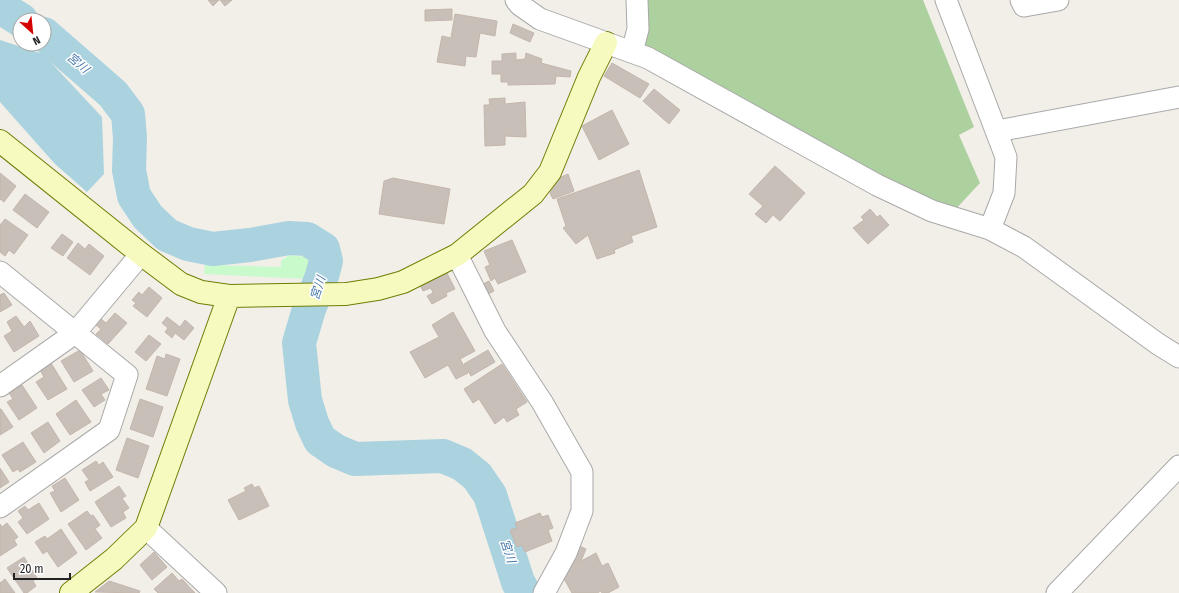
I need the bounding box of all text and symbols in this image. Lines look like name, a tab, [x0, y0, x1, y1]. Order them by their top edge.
north arrow	[12, 12, 52, 52]
text: N	[30, 33, 42, 48]
water label: 宮川	[64, 50, 93, 77]
water label: 宮川	[308, 273, 329, 302]
water label: 宮川	[498, 537, 519, 566]
scale bar	[14, 555, 70, 581]
text: 20 m	[20, 562, 44, 576]

